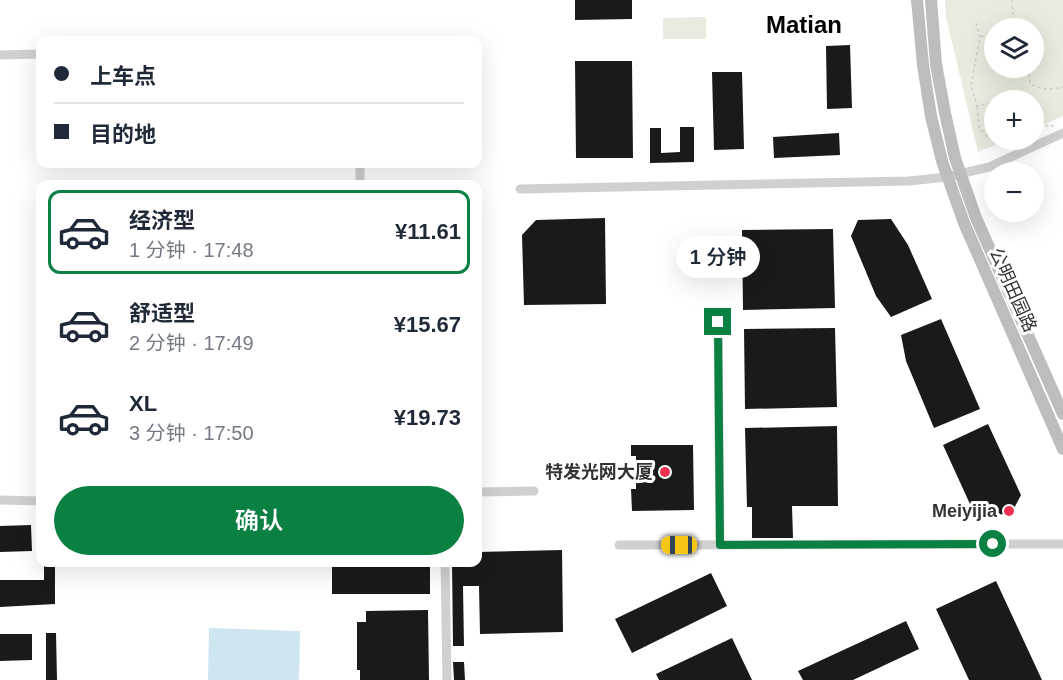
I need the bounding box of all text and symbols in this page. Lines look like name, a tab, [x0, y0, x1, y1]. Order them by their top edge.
district label: Matian	[766, 11, 842, 38]
map controls	[984, 18, 1044, 222]
button: layers	[984, 18, 1044, 78]
text: 上车点	[90, 64, 156, 89]
button: +	[984, 90, 1044, 150]
text: 目的地	[90, 122, 156, 147]
button: −	[984, 162, 1044, 222]
icon: car	[57, 205, 111, 259]
text: 经济型	[129, 208, 195, 233]
text: ¥11.61	[395, 219, 461, 244]
callout: 1 分钟	[676, 235, 760, 277]
text: 1 分钟 · 17:48	[129, 239, 254, 261]
street label: 公明田园路	[986, 245, 1040, 335]
text: 1 分钟	[690, 246, 746, 268]
icon: car	[57, 298, 111, 352]
text: 舒适型	[129, 301, 195, 326]
route end	[704, 308, 731, 335]
text: ¥15.67	[394, 312, 461, 337]
text: 2 分钟 · 17:49	[129, 332, 254, 354]
icon: car	[57, 391, 111, 445]
text: XL	[129, 391, 157, 416]
text: ¥19.73	[394, 405, 461, 430]
text: 3 分钟 · 17:50	[129, 422, 254, 444]
place label: 特发光网大厦	[545, 462, 653, 482]
marker: 特发光网大厦	[658, 465, 672, 479]
button: 确认	[54, 486, 464, 555]
place label: Meiyijia	[932, 501, 998, 521]
marker: Meiyijia	[1002, 504, 1016, 518]
route start	[979, 530, 1006, 557]
car	[661, 536, 697, 554]

